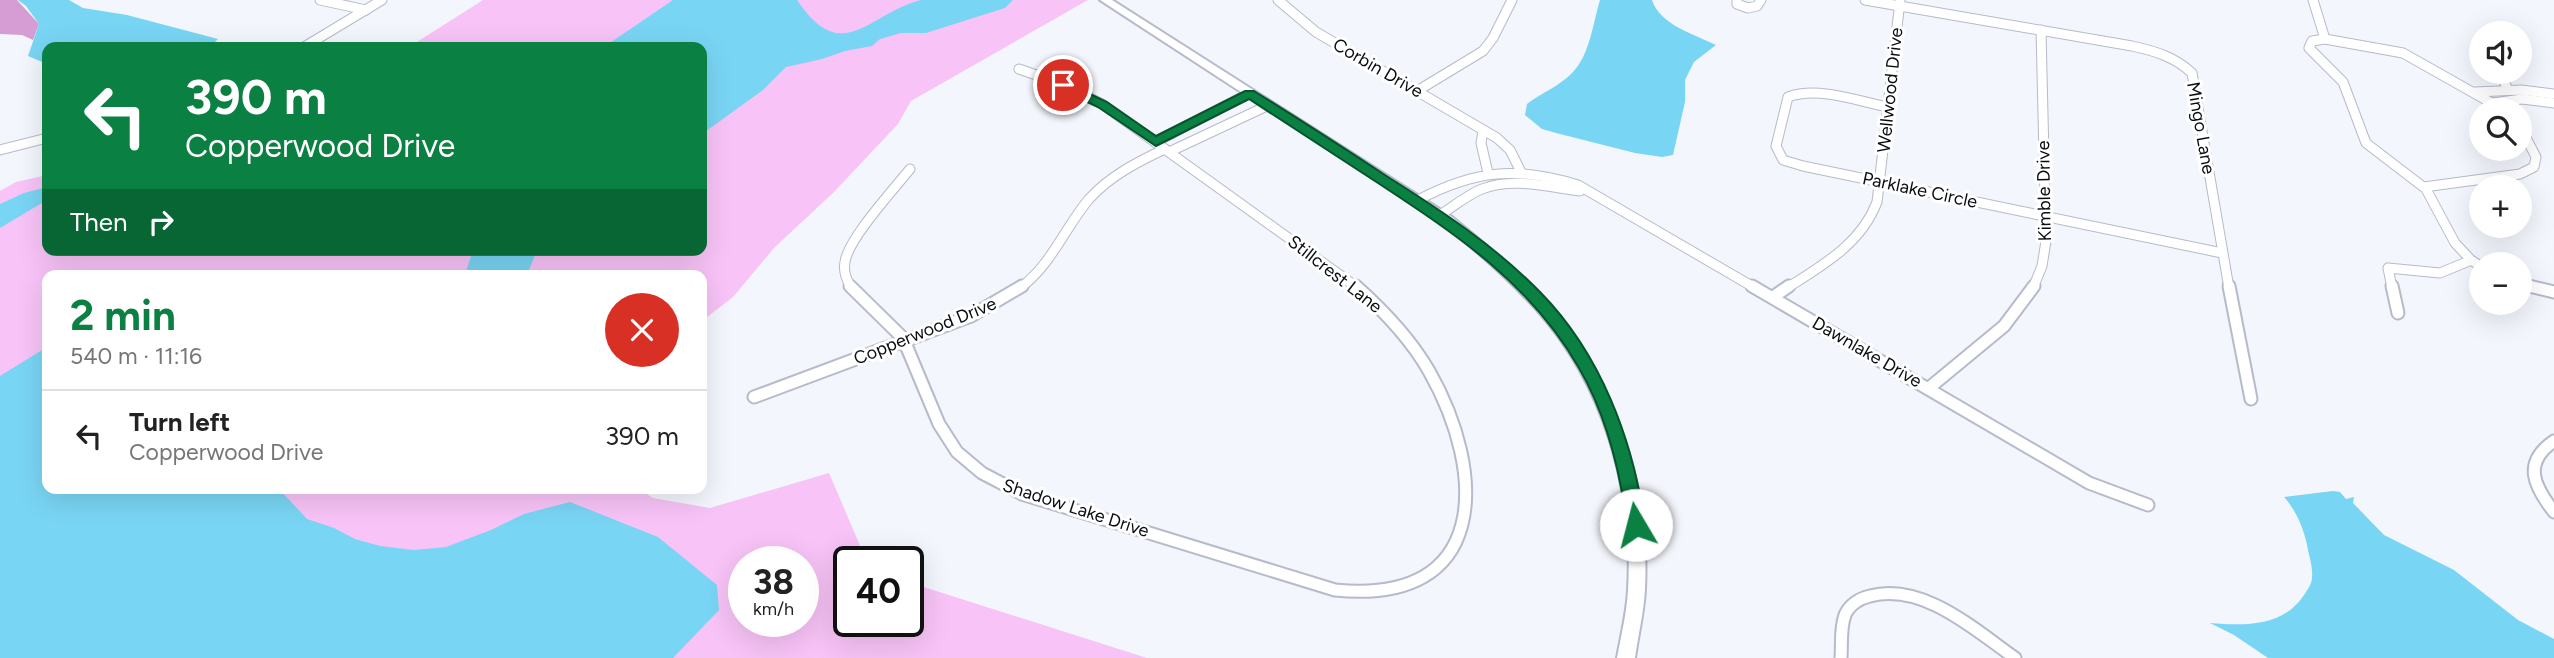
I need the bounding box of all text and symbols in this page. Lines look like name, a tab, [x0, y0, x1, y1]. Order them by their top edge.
map controls	[2469, 21, 2532, 315]
button: sound	[2469, 21, 2532, 84]
street label: Wellwood Drive	[1872, 26, 1908, 154]
street label: Corbin Drive	[1329, 33, 1427, 103]
pin	[1033, 55, 1093, 115]
icon: arrive	[1044, 66, 1082, 104]
text: 390 m	[185, 67, 327, 126]
icon: left	[70, 70, 161, 161]
street label: Mingo Lane	[2182, 80, 2220, 176]
button: search	[2469, 98, 2532, 161]
text: Copperwood Drive	[185, 127, 455, 165]
street label: Kimble Drive	[2032, 140, 2056, 242]
street label: Parklake Circle	[1861, 167, 1980, 213]
button: +	[2469, 175, 2532, 238]
icon: right	[142, 203, 180, 241]
text: Then	[70, 206, 128, 238]
street label: Stillcrest Lane	[1283, 230, 1387, 318]
button: −	[2469, 252, 2532, 315]
text: 2 min	[70, 290, 176, 341]
street label: Copperwood Drive	[850, 292, 1000, 370]
button: close	[605, 293, 679, 367]
street label: Dawnlake Drive	[1808, 312, 1926, 392]
text: 540 m · 11:16	[70, 342, 202, 370]
text: Turn left	[129, 406, 230, 438]
icon: left	[70, 417, 108, 455]
text: 390 m	[605, 420, 679, 452]
text: Copperwood Drive	[129, 438, 323, 466]
street label: Shadow Lake Drive	[1000, 474, 1152, 542]
position arrow	[1599, 488, 1673, 562]
speed limit sign: 40	[833, 546, 924, 637]
text: 38	[753, 561, 794, 603]
text: km/h	[753, 598, 794, 620]

